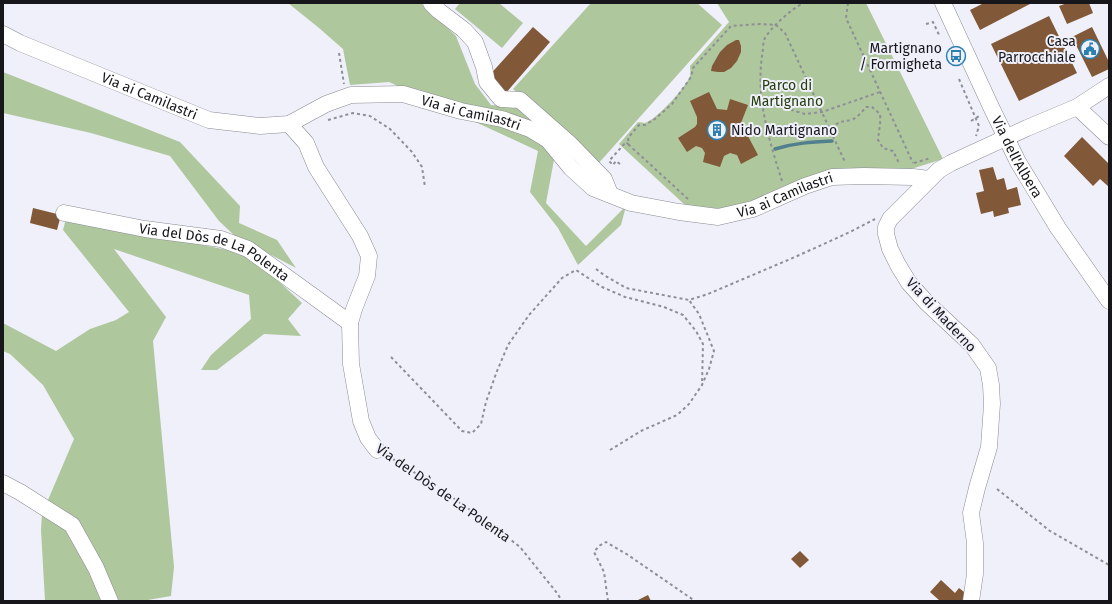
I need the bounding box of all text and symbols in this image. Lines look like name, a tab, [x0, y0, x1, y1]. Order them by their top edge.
place label: Casa Parrocchiale	[998, 33, 1076, 66]
public building icon: Casa Parrocchiale	[1079, 38, 1101, 60]
place label: Martignano / Formigheta	[859, 40, 942, 73]
bus stop icon: Martignano / Formigheta	[945, 45, 967, 67]
street label: Via ai Camilastri	[99, 69, 200, 123]
park label: Parco di Martignano	[751, 77, 823, 110]
street label: Via ai Camilastri	[419, 91, 523, 134]
street label: Via dell'Albera	[988, 113, 1046, 201]
building icon: Nido Martignano	[706, 119, 728, 141]
place label: Nido Martignano	[731, 122, 837, 139]
street label: Via ai Camilastri	[735, 169, 835, 221]
street label: Via del Dòs de La Polenta	[138, 220, 293, 285]
street label: Via di Maderno	[902, 274, 980, 356]
street label: Via del Dòs de La Polenta	[372, 440, 514, 546]

